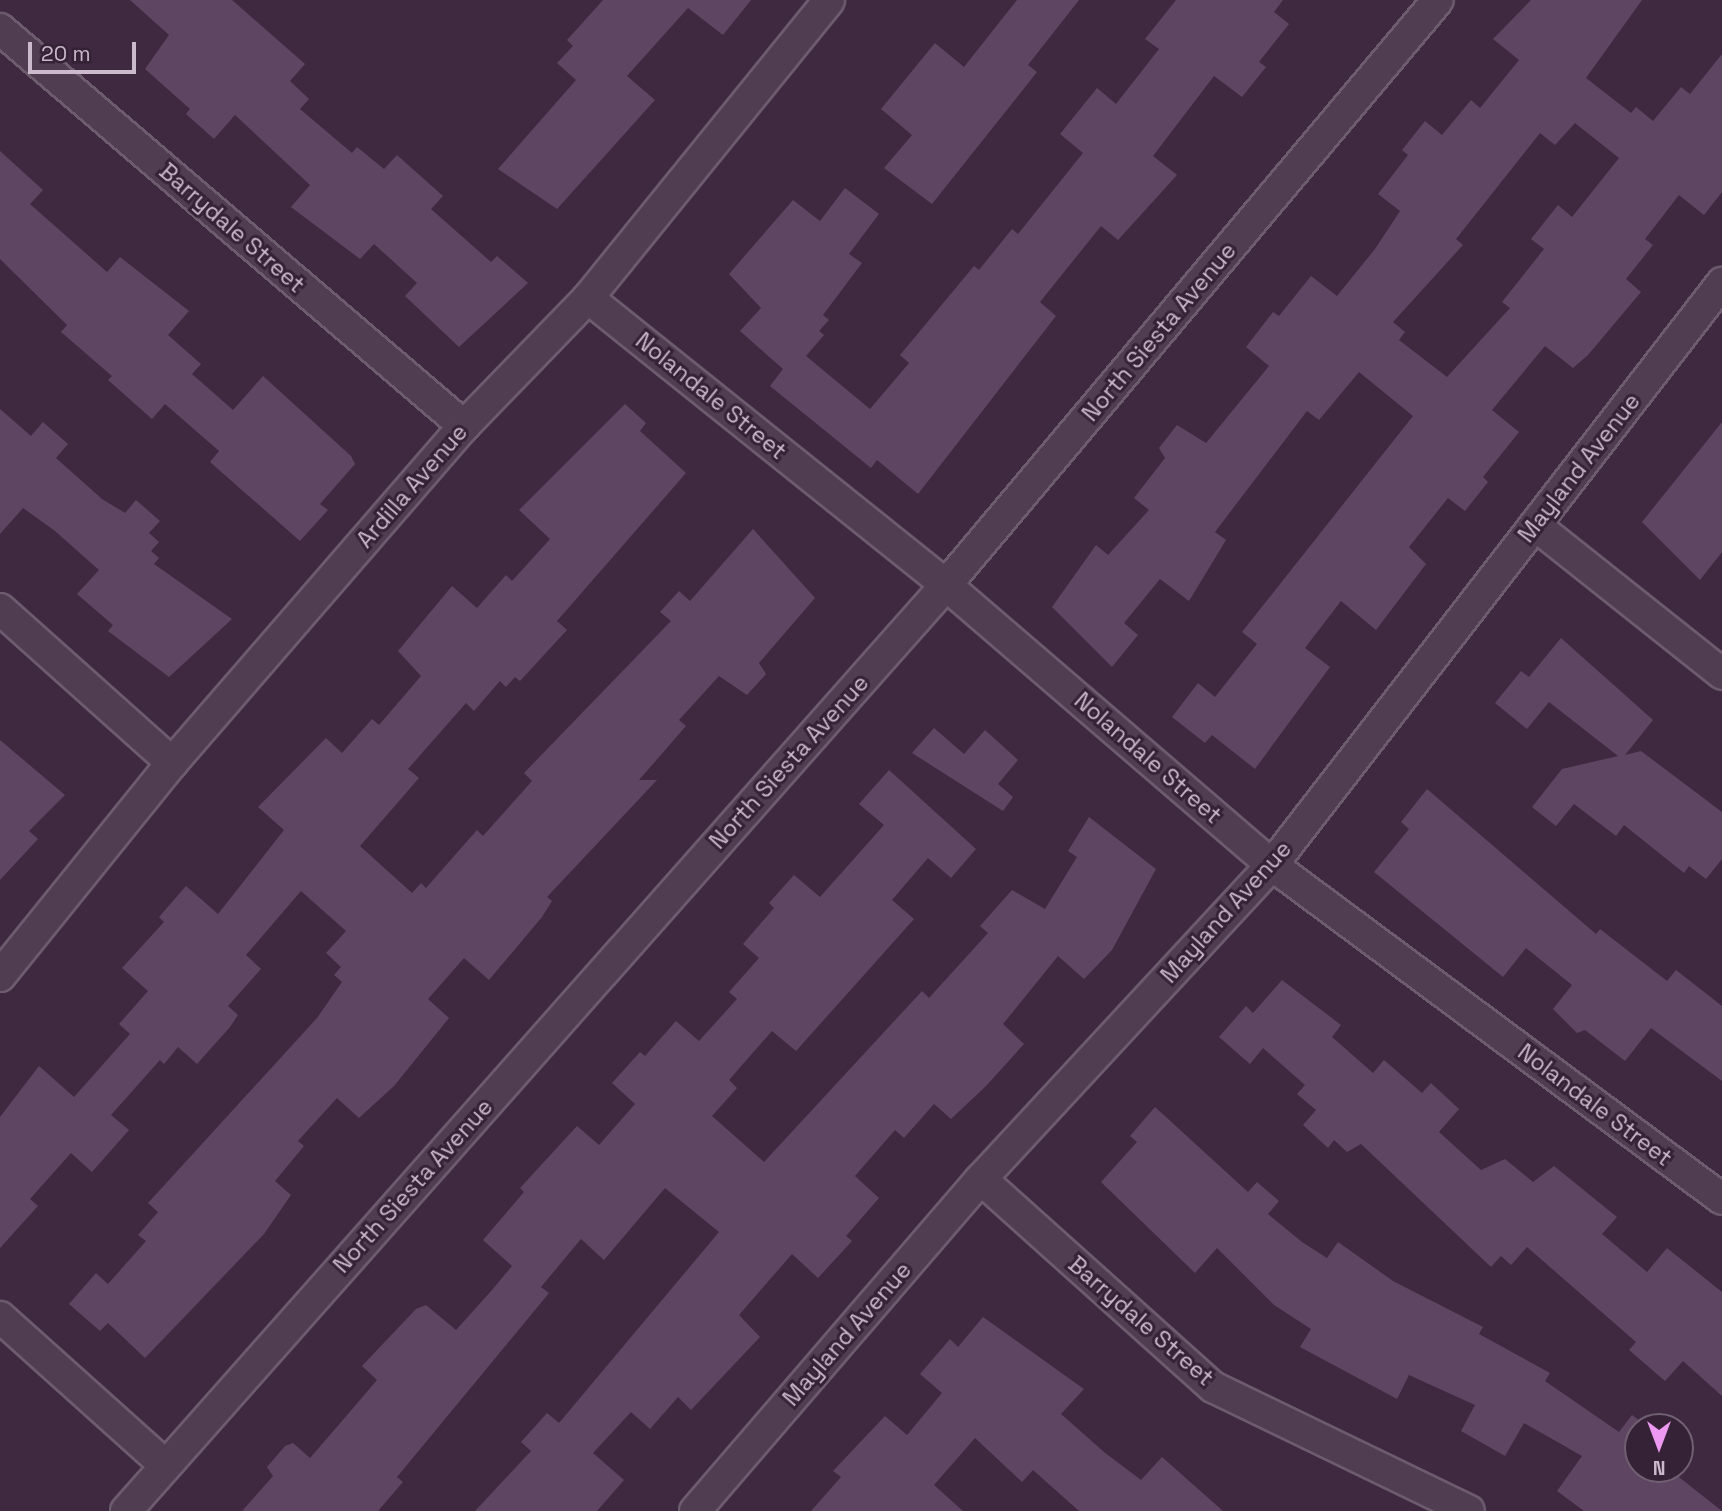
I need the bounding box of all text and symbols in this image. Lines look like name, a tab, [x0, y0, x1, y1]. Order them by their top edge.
scale bar	[32, 28, 140, 72]
text: 20 m	[41, 40, 91, 67]
street label: Barrydale Street	[154, 157, 310, 299]
street label: North Siesta Avenue	[1076, 237, 1242, 427]
street label: Nolandale Street	[630, 327, 792, 465]
street label: Mayland Avenue	[1512, 388, 1646, 548]
street label: Ardilla Avenue	[351, 419, 473, 553]
street label: North Siesta Avenue	[704, 669, 874, 855]
street label: Nolandale Street	[1069, 687, 1227, 829]
street label: Mayland Avenue	[1155, 835, 1297, 989]
street label: Nolandale Street	[1512, 1038, 1678, 1172]
street label: North Siesta Avenue	[328, 1093, 498, 1279]
street label: Barrydale Street	[1063, 1250, 1219, 1392]
street label: Mayland Avenue	[777, 1256, 917, 1412]
north arrow	[1624, 1413, 1694, 1483]
text: N	[1653, 1455, 1665, 1480]

